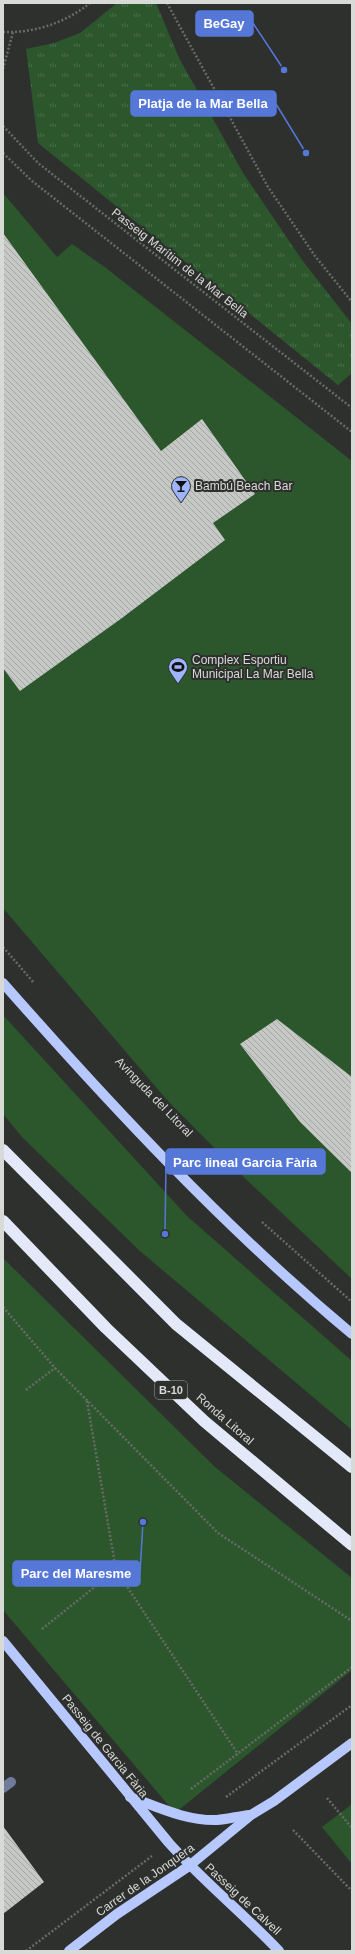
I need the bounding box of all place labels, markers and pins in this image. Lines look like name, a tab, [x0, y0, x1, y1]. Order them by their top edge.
callout: BeGay	[196, 11, 253, 36]
callout: Platja de la Mar Bella	[131, 91, 276, 116]
bar icon: Bambú Beach Bar	[170, 475, 192, 503]
place label: Bambú Beach Bar	[195, 479, 292, 493]
place label: Complex Esportiu Municipal La Mar Bella	[192, 653, 314, 681]
sports icon: Complex Esportiu Municipal La Mar Bella	[167, 656, 189, 684]
callout: Parc lineal Garcia Fària	[166, 1149, 325, 1174]
callout: Parc del Maresme	[13, 1561, 140, 1586]

